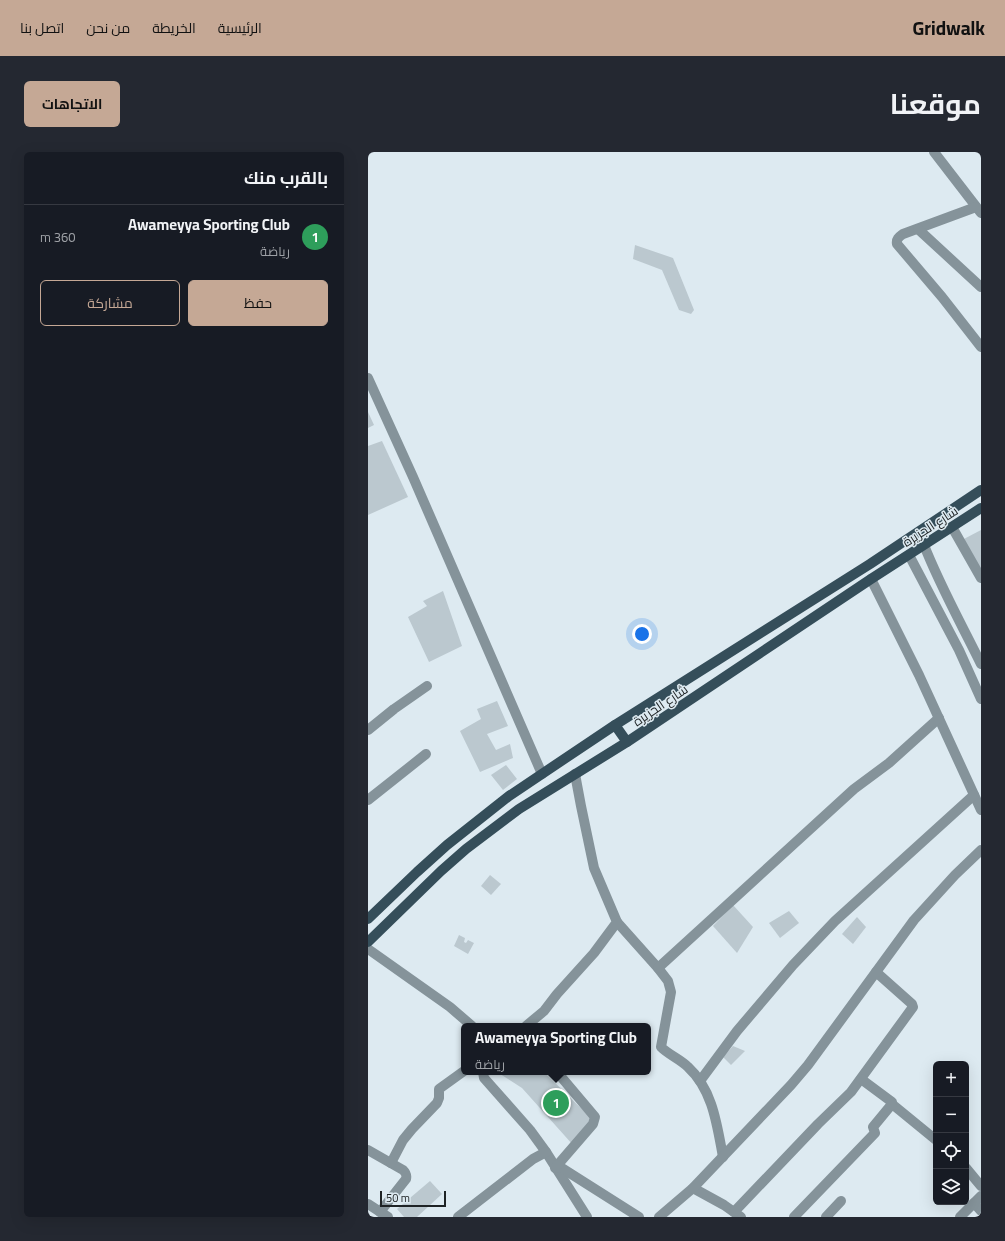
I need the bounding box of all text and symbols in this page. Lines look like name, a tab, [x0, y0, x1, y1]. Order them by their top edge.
text: Gridwalk	[913, 10, 985, 46]
text: اتصل بنا	[20, 15, 64, 41]
text: من نحن	[86, 15, 130, 41]
text: الخريطة	[152, 15, 196, 41]
text: الرئيسية	[218, 15, 262, 41]
text: موقعنا	[890, 78, 981, 130]
button: الاتجاهات	[24, 81, 120, 127]
text: بالقرب منك	[244, 162, 328, 194]
text: Awameyya Sporting Club	[128, 210, 290, 239]
text: 360 m	[40, 225, 76, 249]
text: 1	[311, 225, 319, 249]
text: رياضة	[260, 239, 290, 263]
button: مشاركة	[40, 280, 180, 326]
button: حفظ	[188, 280, 328, 326]
street label: شارع الجزيرة	[897, 499, 963, 553]
your location	[632, 624, 652, 644]
street label: شارع الجزيرة	[627, 677, 693, 733]
popup	[461, 1023, 651, 1075]
text: Awameyya Sporting Club	[475, 1023, 637, 1052]
text: رياضة	[475, 1052, 505, 1076]
map controls	[933, 1061, 969, 1205]
button: +	[933, 1061, 969, 1097]
pin: 1	[543, 1088, 569, 1118]
button: −	[933, 1097, 969, 1133]
button: locate	[933, 1133, 969, 1169]
button: layers	[933, 1169, 969, 1205]
text: 50 m	[386, 1188, 410, 1208]
scale bar	[380, 1189, 446, 1208]

